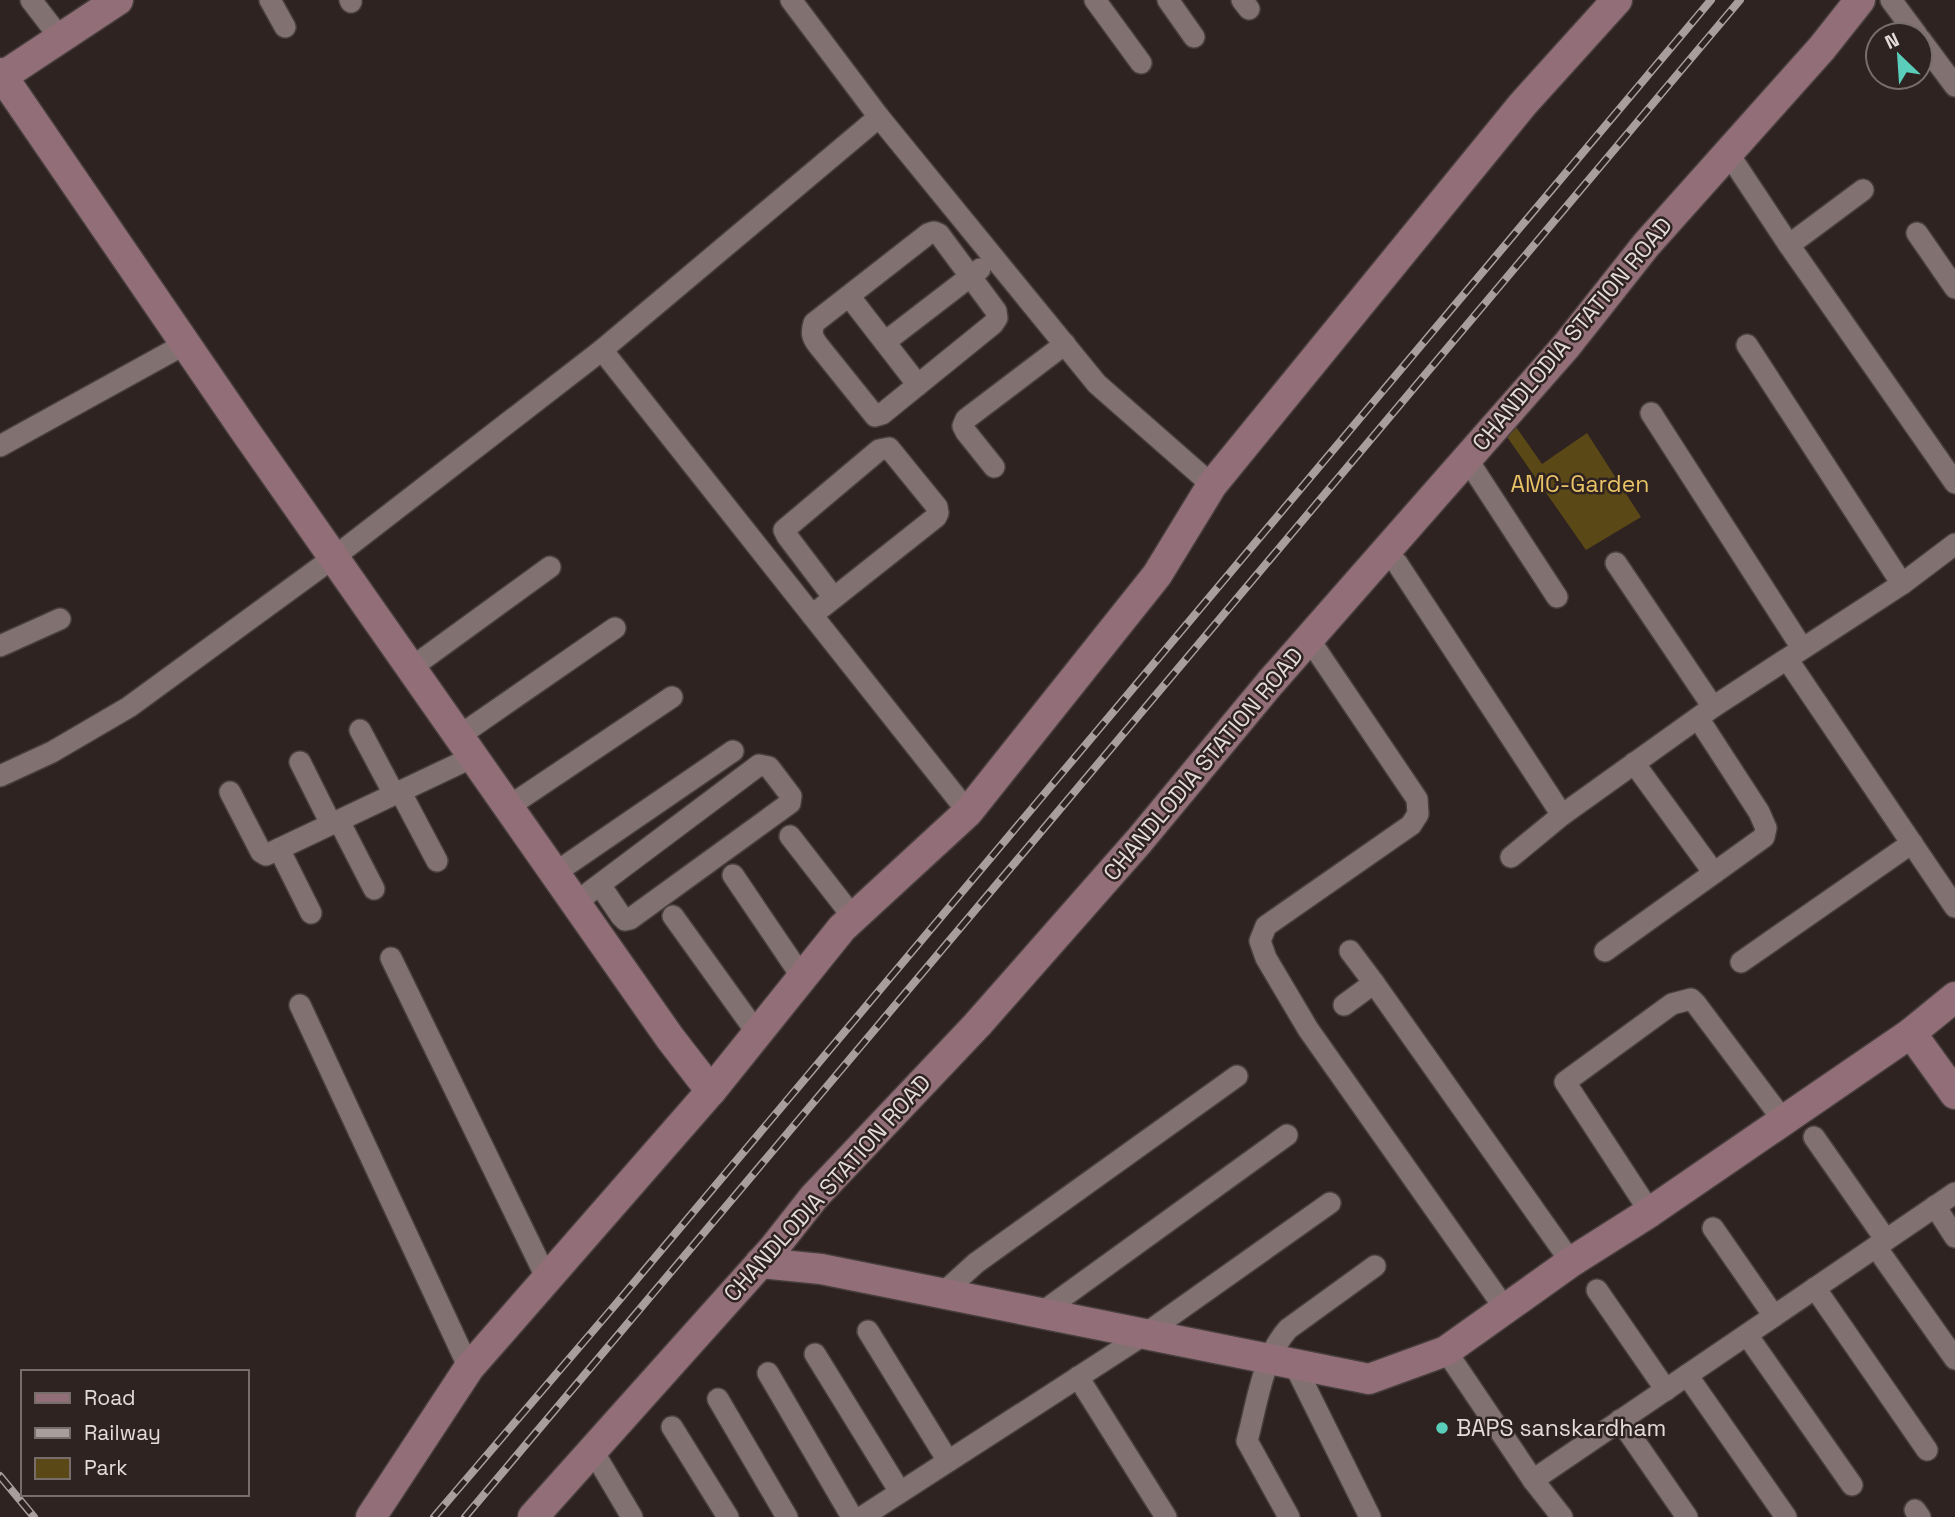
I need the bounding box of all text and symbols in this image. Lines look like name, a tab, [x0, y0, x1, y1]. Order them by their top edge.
north arrow	[1864, 21, 1934, 91]
text: N	[1881, 27, 1903, 55]
street label: CHANDLODIA STATION ROAD	[1465, 211, 1679, 457]
park label: AMC-Garden	[1511, 469, 1649, 499]
street label: CHANDLODIA STATION ROAD	[1096, 641, 1310, 887]
street label: CHANDLODIA STATION ROAD	[717, 1068, 937, 1308]
legend	[21, 1370, 248, 1496]
text: Road	[84, 1384, 136, 1411]
place label: BAPS sanskardham	[1456, 1413, 1666, 1443]
text: Railway	[84, 1419, 161, 1446]
marker: BAPS sanskardham	[1434, 1420, 1450, 1436]
text: Park	[84, 1454, 128, 1481]

